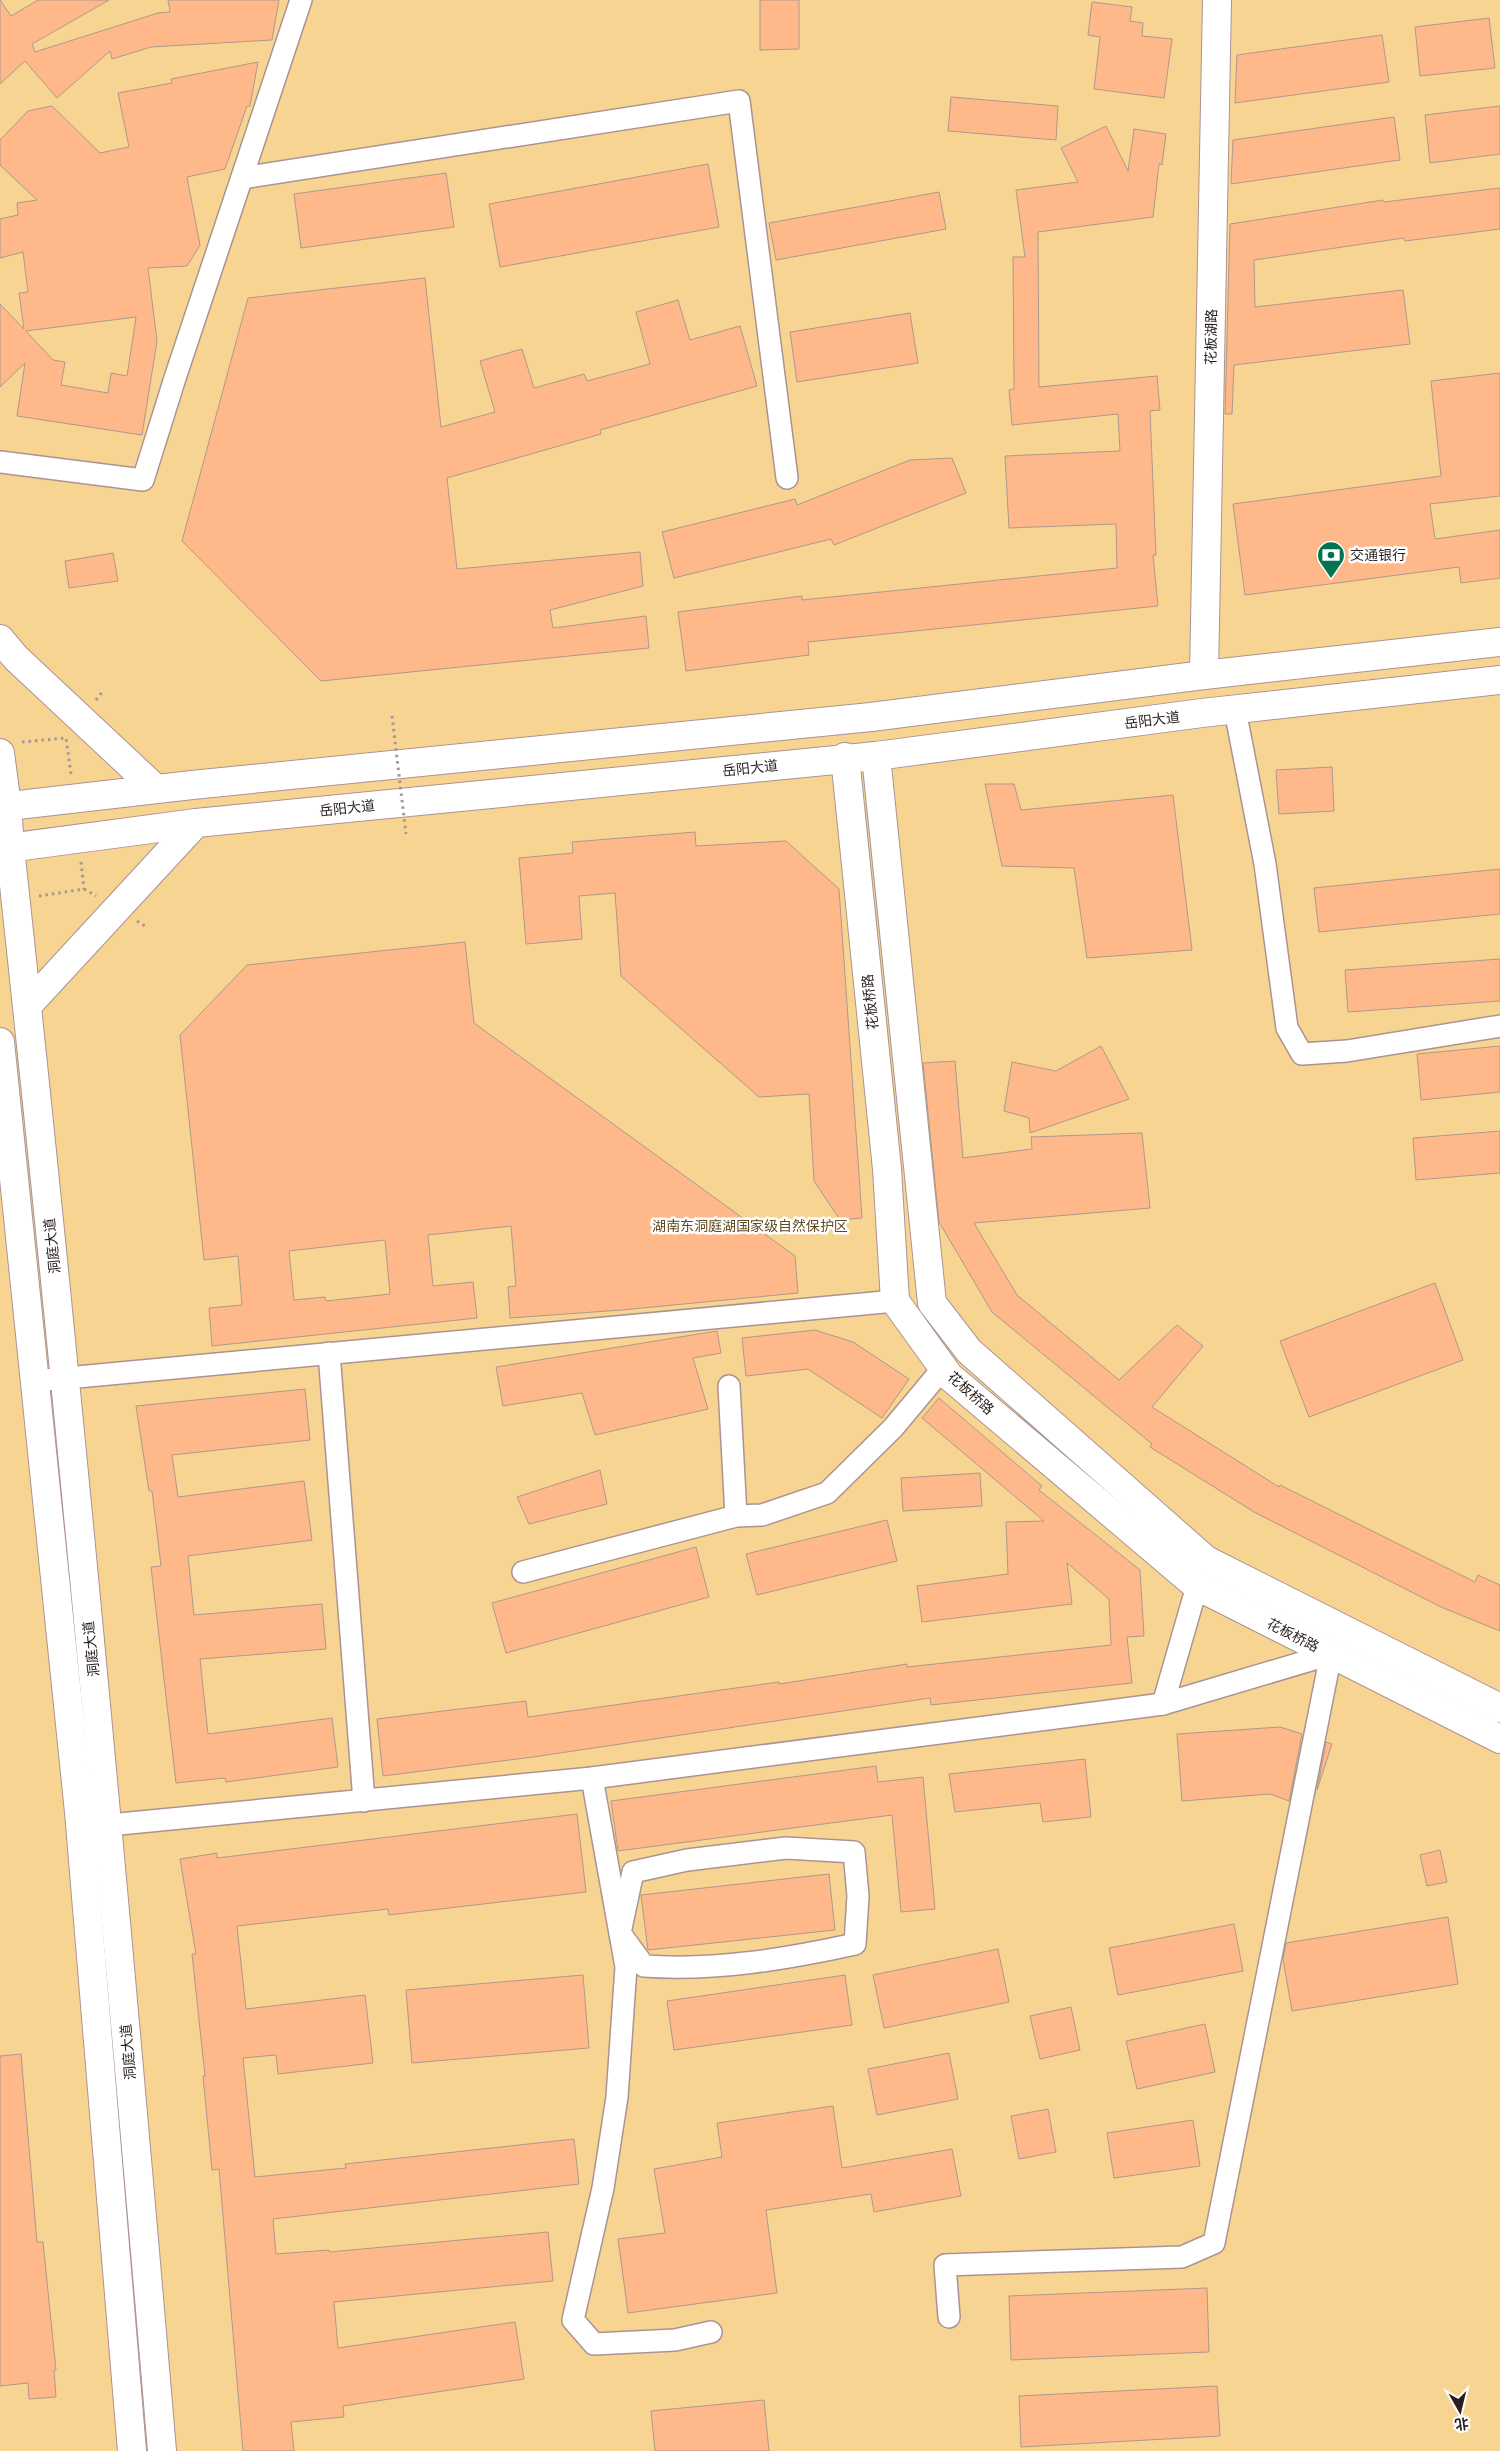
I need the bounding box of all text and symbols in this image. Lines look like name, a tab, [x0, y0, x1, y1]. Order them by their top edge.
street label: 花板湖路	[1203, 309, 1220, 365]
bank icon: 交通银行	[1316, 540, 1346, 579]
place label: 交通银行	[1350, 547, 1406, 564]
street label: 岳阳大道	[1123, 709, 1181, 732]
street label: 岳阳大道	[721, 757, 779, 780]
street label: 岳阳大道	[318, 797, 376, 820]
street label: 花板桥路	[859, 973, 882, 1031]
street label: 洞庭大道	[41, 1217, 64, 1275]
park label: 湖南东洞庭湖国家级自然保护区	[652, 1218, 848, 1235]
street label: 花板桥路	[944, 1368, 997, 1418]
street label: 花板桥路	[1264, 1615, 1322, 1656]
street label: 洞庭大道	[80, 1620, 103, 1678]
street label: 洞庭大道	[118, 2023, 139, 2081]
north arrow	[1435, 2386, 1485, 2436]
text: 北	[1454, 2414, 1470, 2433]

